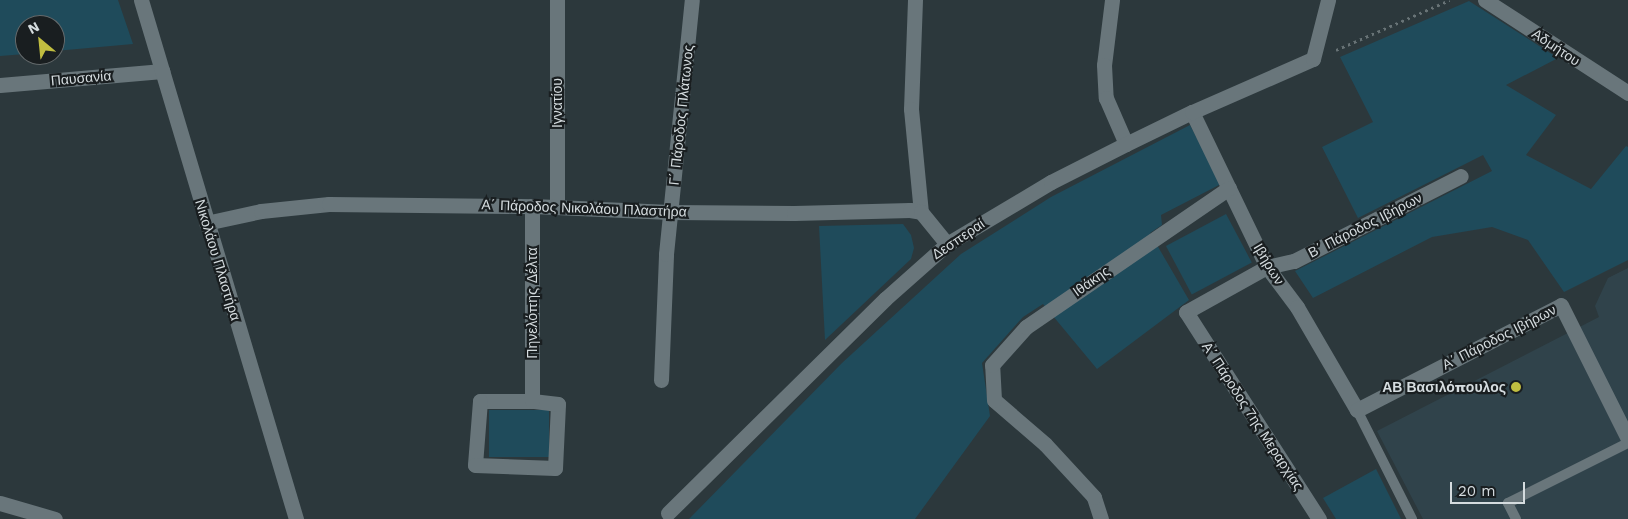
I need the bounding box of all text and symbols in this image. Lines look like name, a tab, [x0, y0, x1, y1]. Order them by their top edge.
north arrow	[15, 15, 65, 65]
text: N	[25, 18, 42, 37]
street label: Αδμήτου	[1529, 25, 1583, 69]
street label: Γ΄ Πάροδος Πλάτωνος	[665, 44, 697, 186]
street label: Παυσανία	[50, 67, 112, 89]
street label: Ιγνατίου	[549, 78, 565, 128]
street label: Β΄ Πάροδος Ιβήρων	[1305, 189, 1425, 261]
street label: Α΄ Πάροδος Νικολάου Πλαστήρα	[481, 196, 687, 220]
street label: Νικολάου Πλαστήρα	[192, 197, 244, 323]
street label: Δεσπεραί	[928, 215, 988, 263]
street label: Ιβήρων	[1250, 240, 1288, 288]
street label: Πηνελόπης Δέλτα	[524, 247, 540, 359]
street label: Ιθάκης	[1069, 262, 1113, 300]
street label: Α΄ Πάροδος Ιβήρων	[1439, 301, 1559, 373]
street label: Α΄ Πάροδος 7ης Μεραρχίας	[1199, 338, 1307, 494]
place label: ΑΒ Βασιλόπουλος	[1382, 379, 1506, 395]
marker: ΑΒ Βασιλόπουλος	[1510, 381, 1522, 393]
scale bar	[1453, 472, 1528, 504]
text: 20 m	[1458, 482, 1496, 500]

